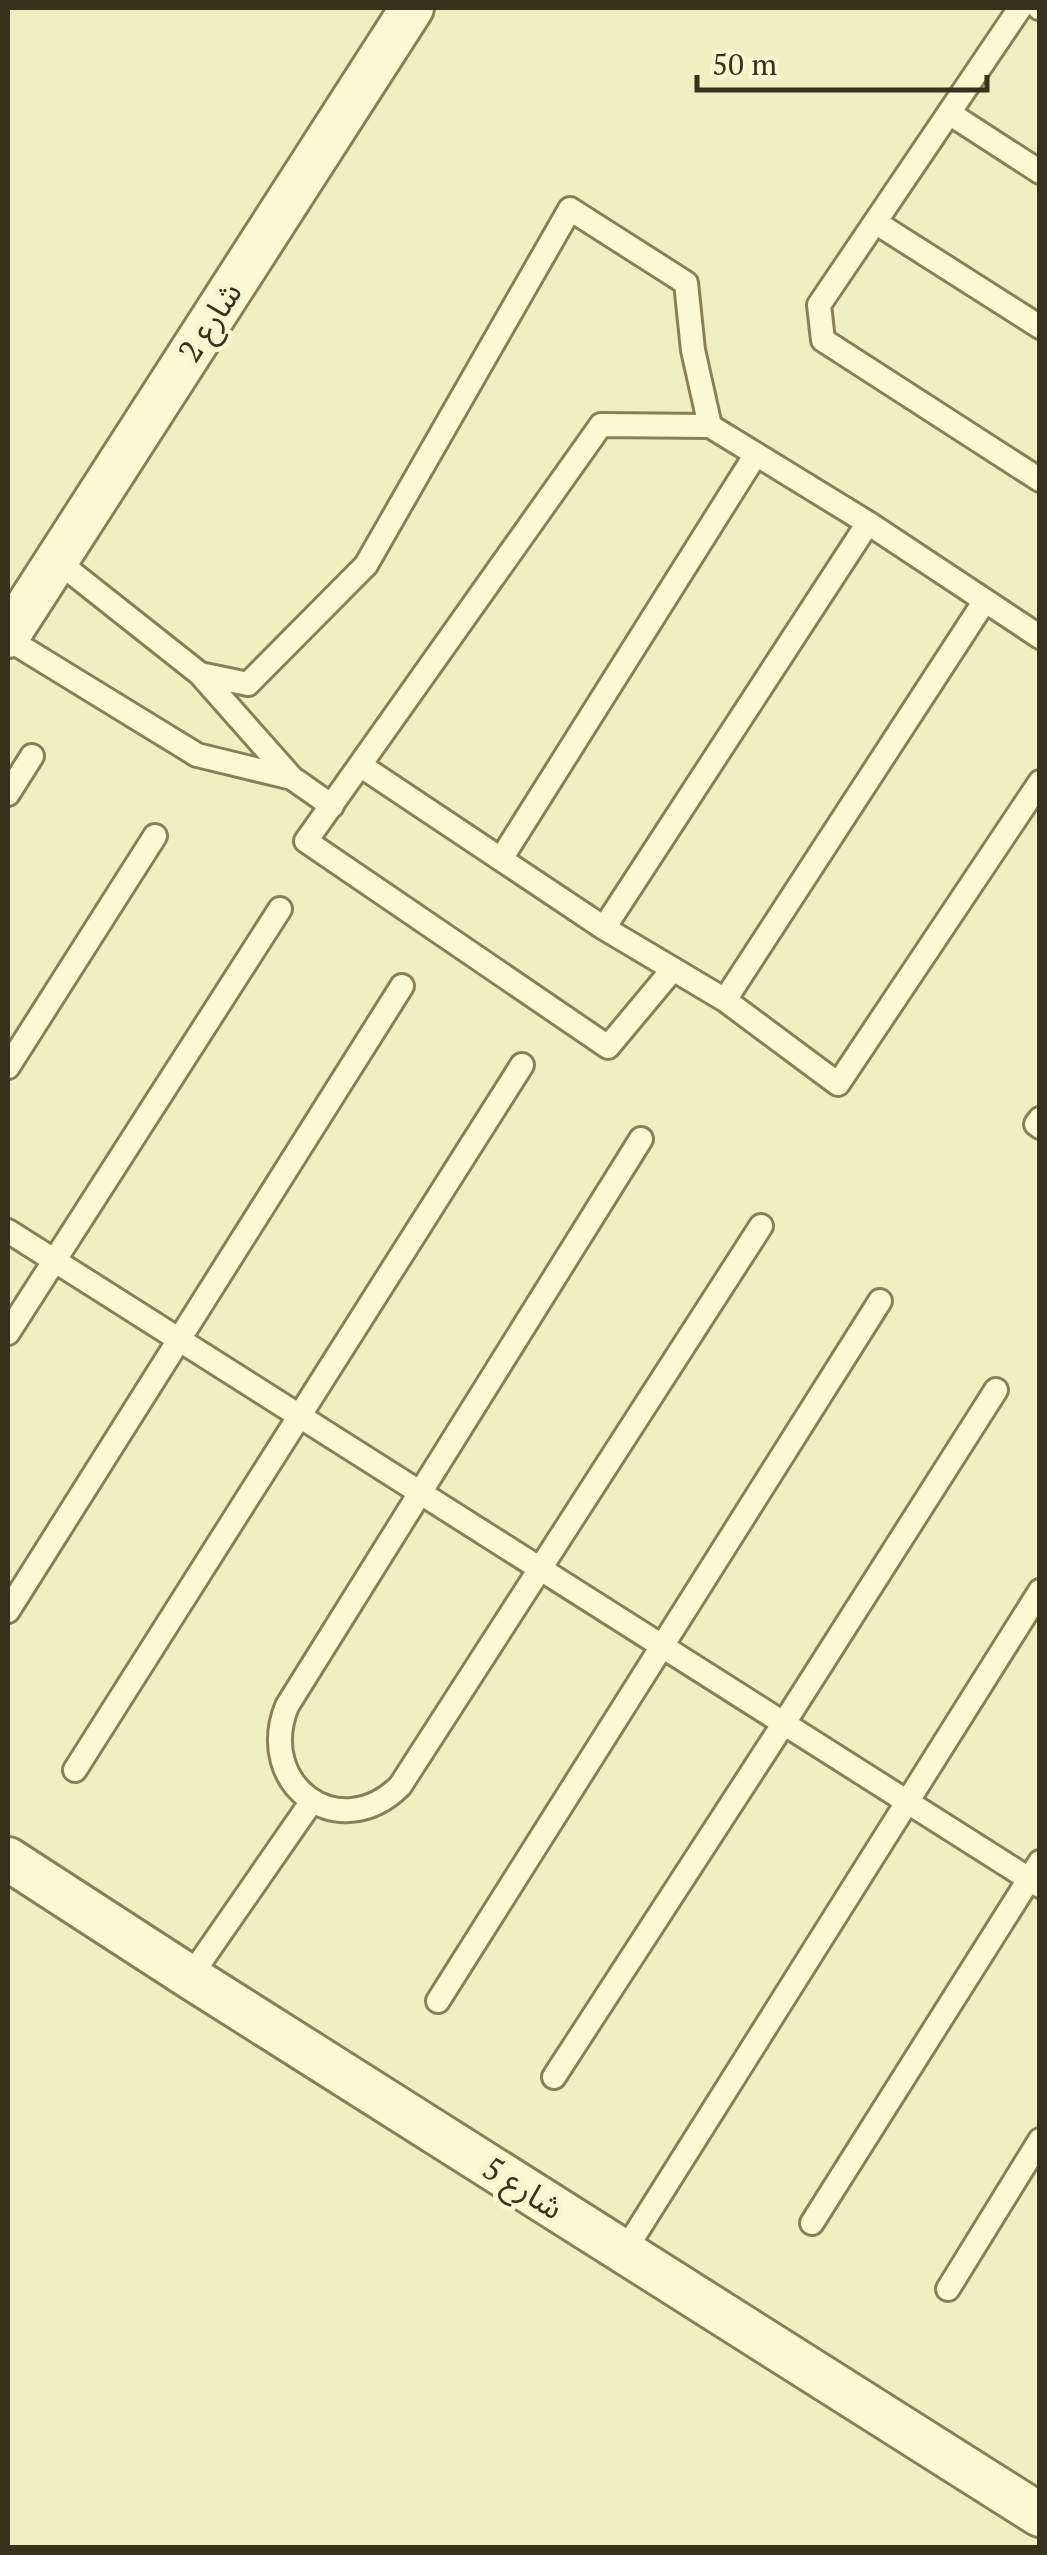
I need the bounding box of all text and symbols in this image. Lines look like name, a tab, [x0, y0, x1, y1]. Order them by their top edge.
scale bar	[697, 30, 987, 92]
text: 50 m	[712, 44, 777, 84]
street label: شارع 2	[168, 273, 254, 372]
street label: شارع 5	[473, 2146, 572, 2231]

